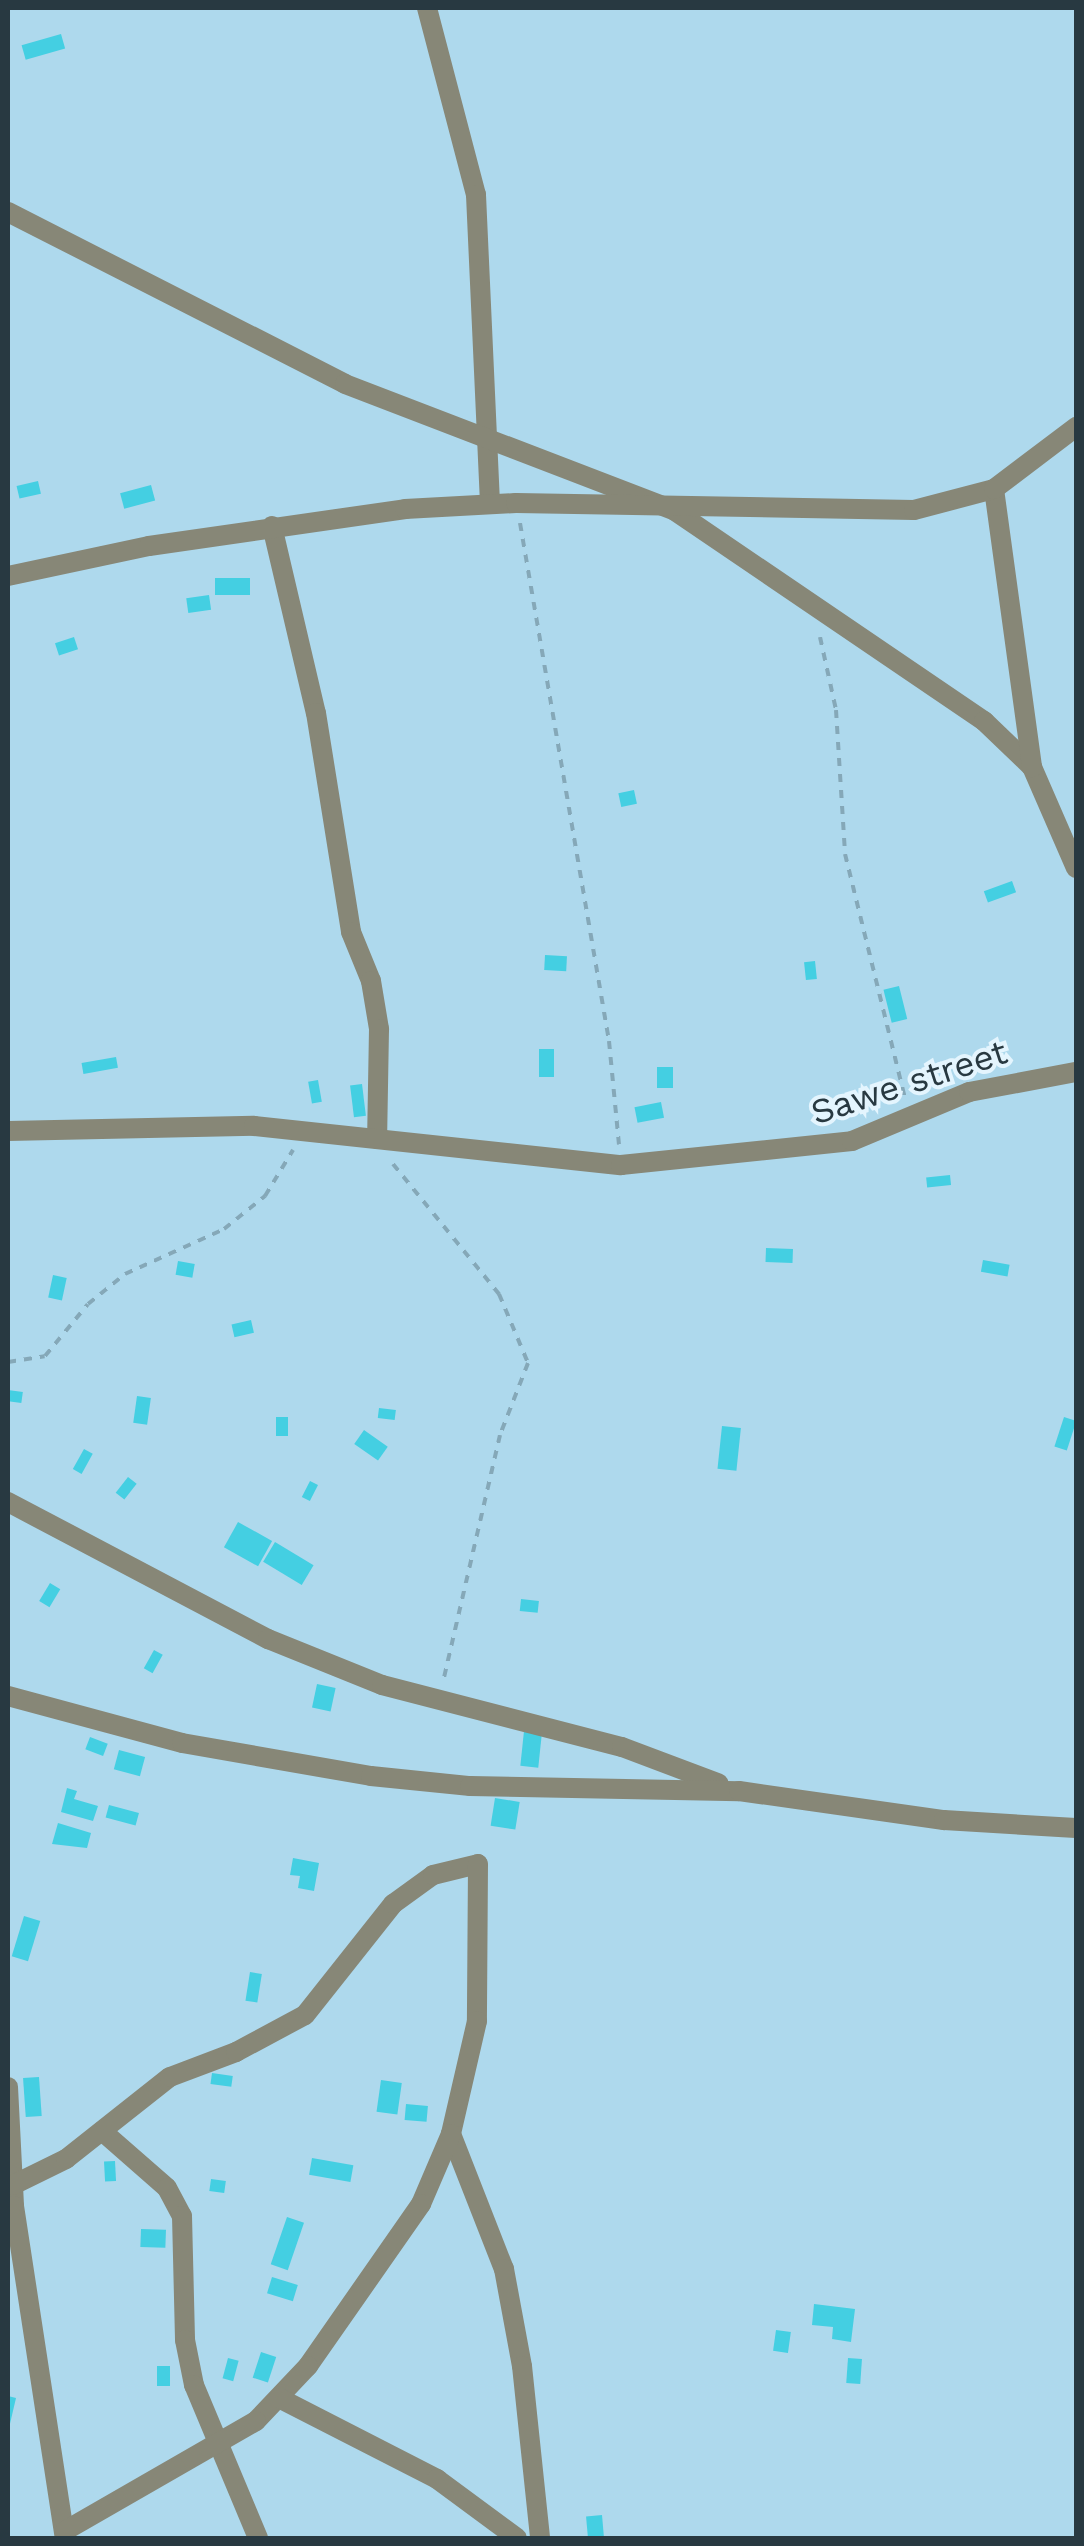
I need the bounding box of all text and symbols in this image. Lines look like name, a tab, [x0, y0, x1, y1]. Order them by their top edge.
street label: Sawe street	[806, 1031, 1012, 1133]

